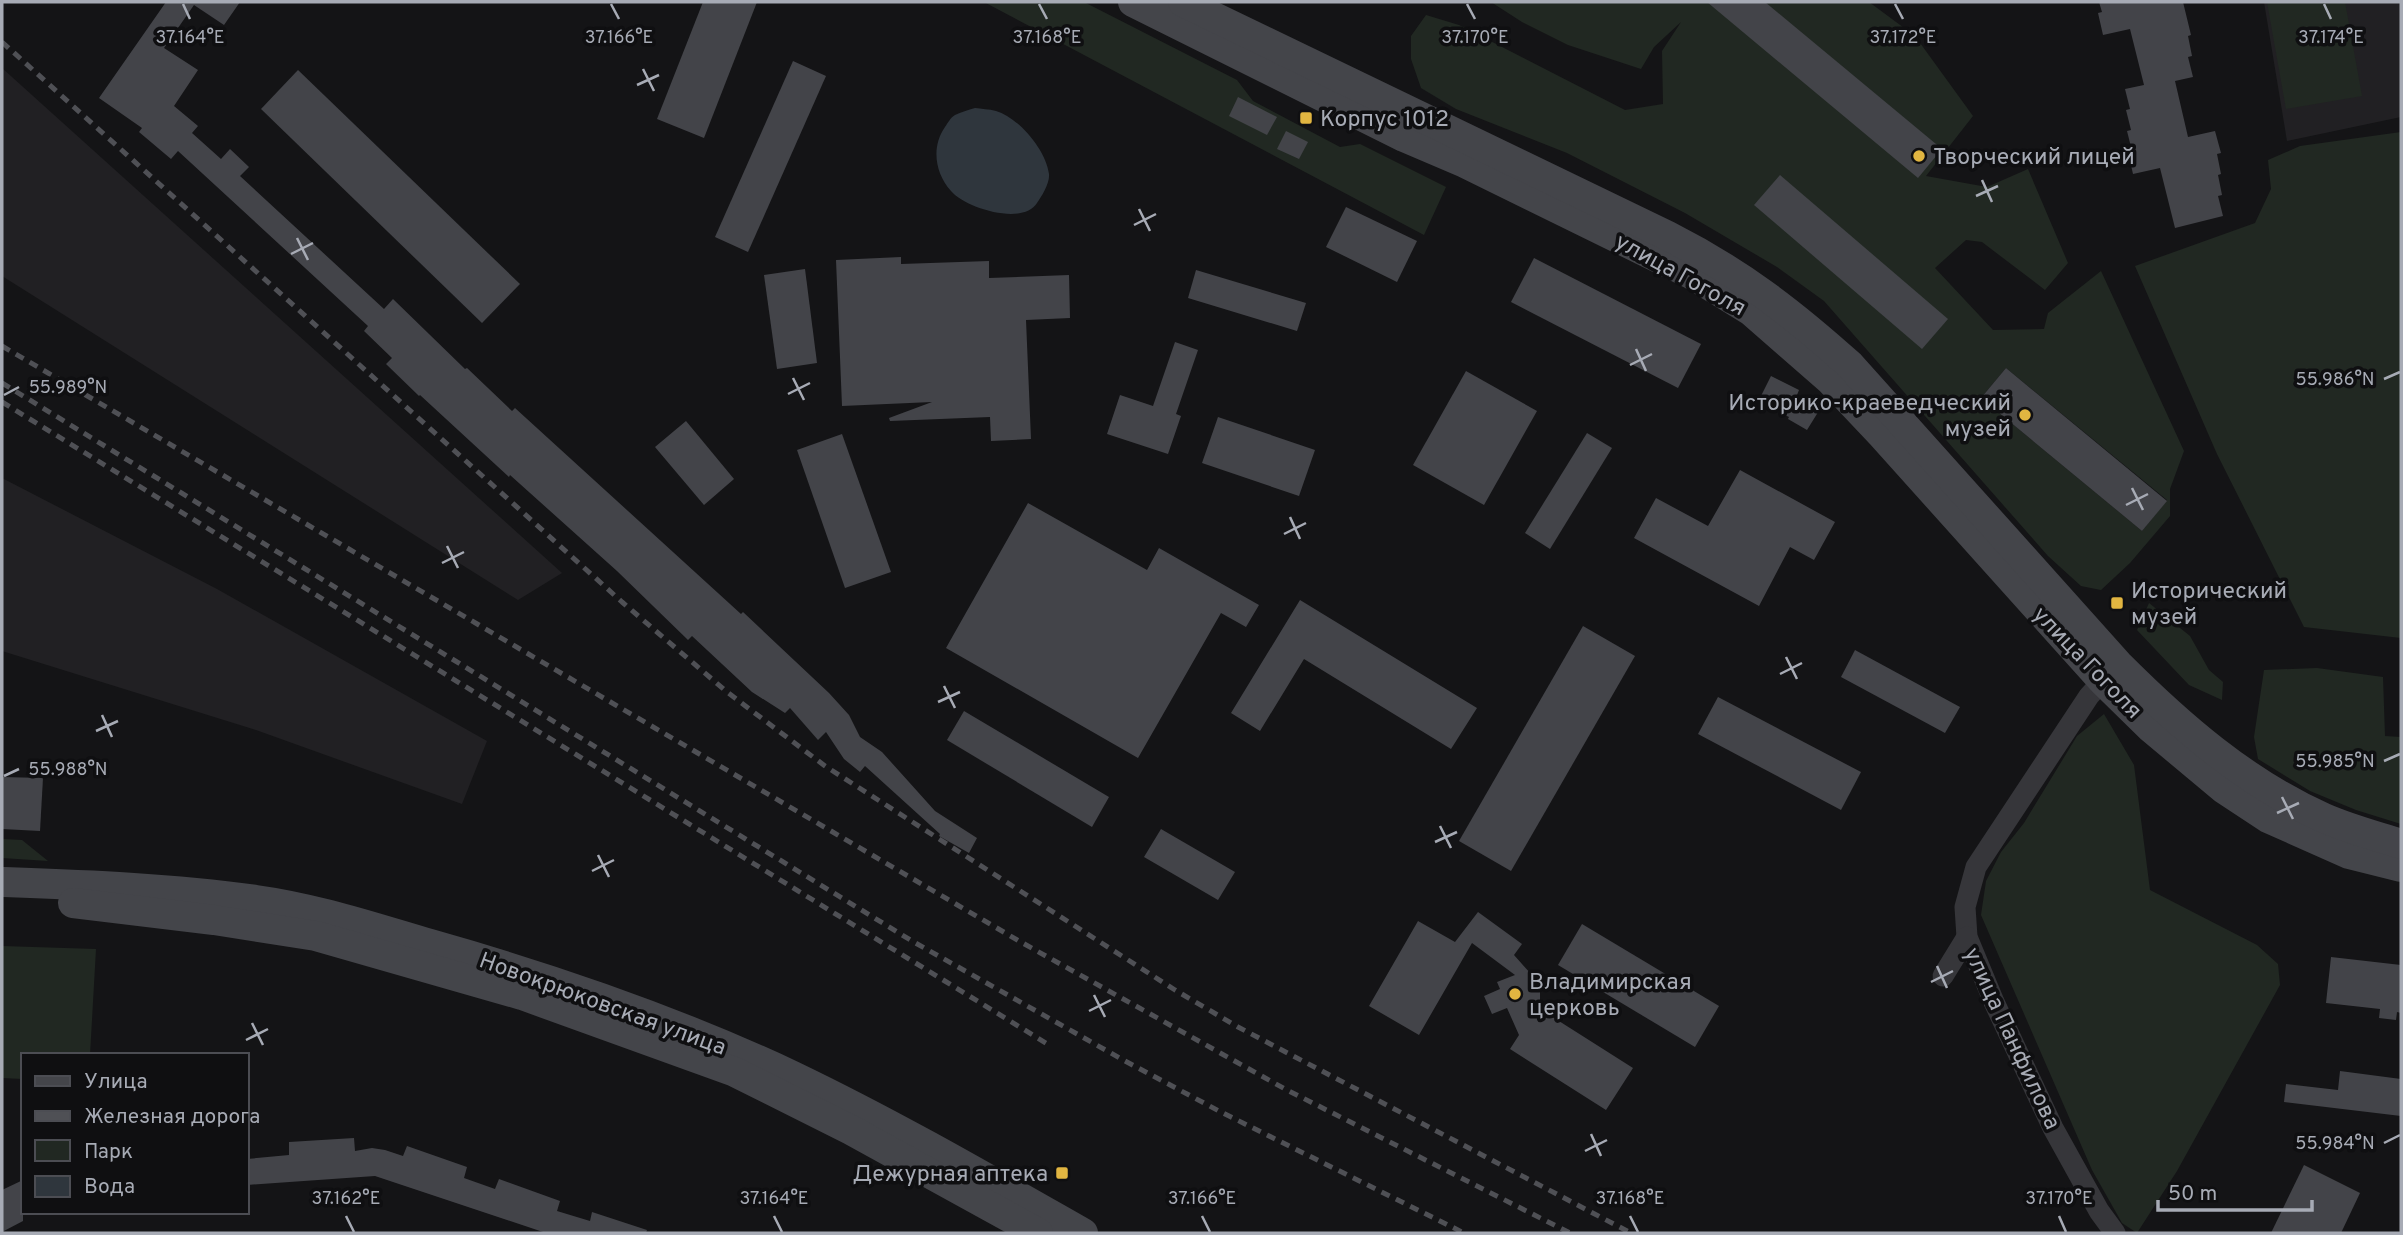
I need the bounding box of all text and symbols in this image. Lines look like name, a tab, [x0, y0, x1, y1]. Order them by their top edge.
text: 37.164°E	[155, 27, 225, 50]
text: 37.166°E	[585, 27, 653, 50]
text: 37.168°E	[1013, 27, 1081, 50]
text: 37.170°E	[1441, 27, 1509, 50]
text: 37.172°E	[1869, 27, 1937, 50]
text: 37.174°E	[2298, 27, 2364, 50]
place label: Корпус 1012	[1320, 106, 1449, 135]
marker: Корпус 1012	[1298, 110, 1314, 126]
place label: Творческий лицей	[1933, 144, 2135, 173]
marker: Творческий лицей	[1911, 148, 1927, 164]
street label: улица Гоголя	[1609, 228, 1750, 324]
text: 55.986°N	[2295, 369, 2375, 392]
text: 55.989°N	[29, 377, 107, 400]
place label: Историко-краеведческий музей	[1728, 390, 2011, 445]
marker: Историко-краеведческий музей	[2017, 407, 2033, 423]
place label: Исторический музей	[2131, 578, 2287, 633]
marker: Исторический музей	[2109, 595, 2125, 611]
street label: улица Гоголя	[2025, 601, 2147, 726]
text: 55.985°N	[2295, 751, 2375, 774]
text: 55.988°N	[28, 759, 108, 782]
street label: улица Панфилова	[1956, 943, 2066, 1135]
street label: Новокрюковская улица	[475, 947, 730, 1064]
place label: Владимирская церковь	[1529, 969, 1692, 1024]
marker: Владимирская церковь	[1507, 986, 1523, 1002]
legend	[21, 1053, 248, 1214]
text: Улица	[84, 1069, 148, 1096]
text: Железная дорога	[84, 1104, 260, 1131]
text: 55.984°N	[2295, 1133, 2375, 1156]
text: Парк	[84, 1139, 133, 1166]
place label: Дежурная аптека	[853, 1161, 1048, 1190]
marker: Дежурная аптека	[1054, 1165, 1070, 1181]
scale bar	[2158, 1168, 2312, 1212]
text: Вода	[84, 1174, 135, 1201]
text: 50 m	[2168, 1181, 2217, 1208]
text: 37.162°E	[312, 1188, 380, 1211]
text: 37.164°E	[739, 1188, 809, 1211]
text: 37.166°E	[1168, 1188, 1236, 1211]
text: 37.168°E	[1596, 1188, 1664, 1211]
text: 37.170°E	[2025, 1188, 2093, 1211]

